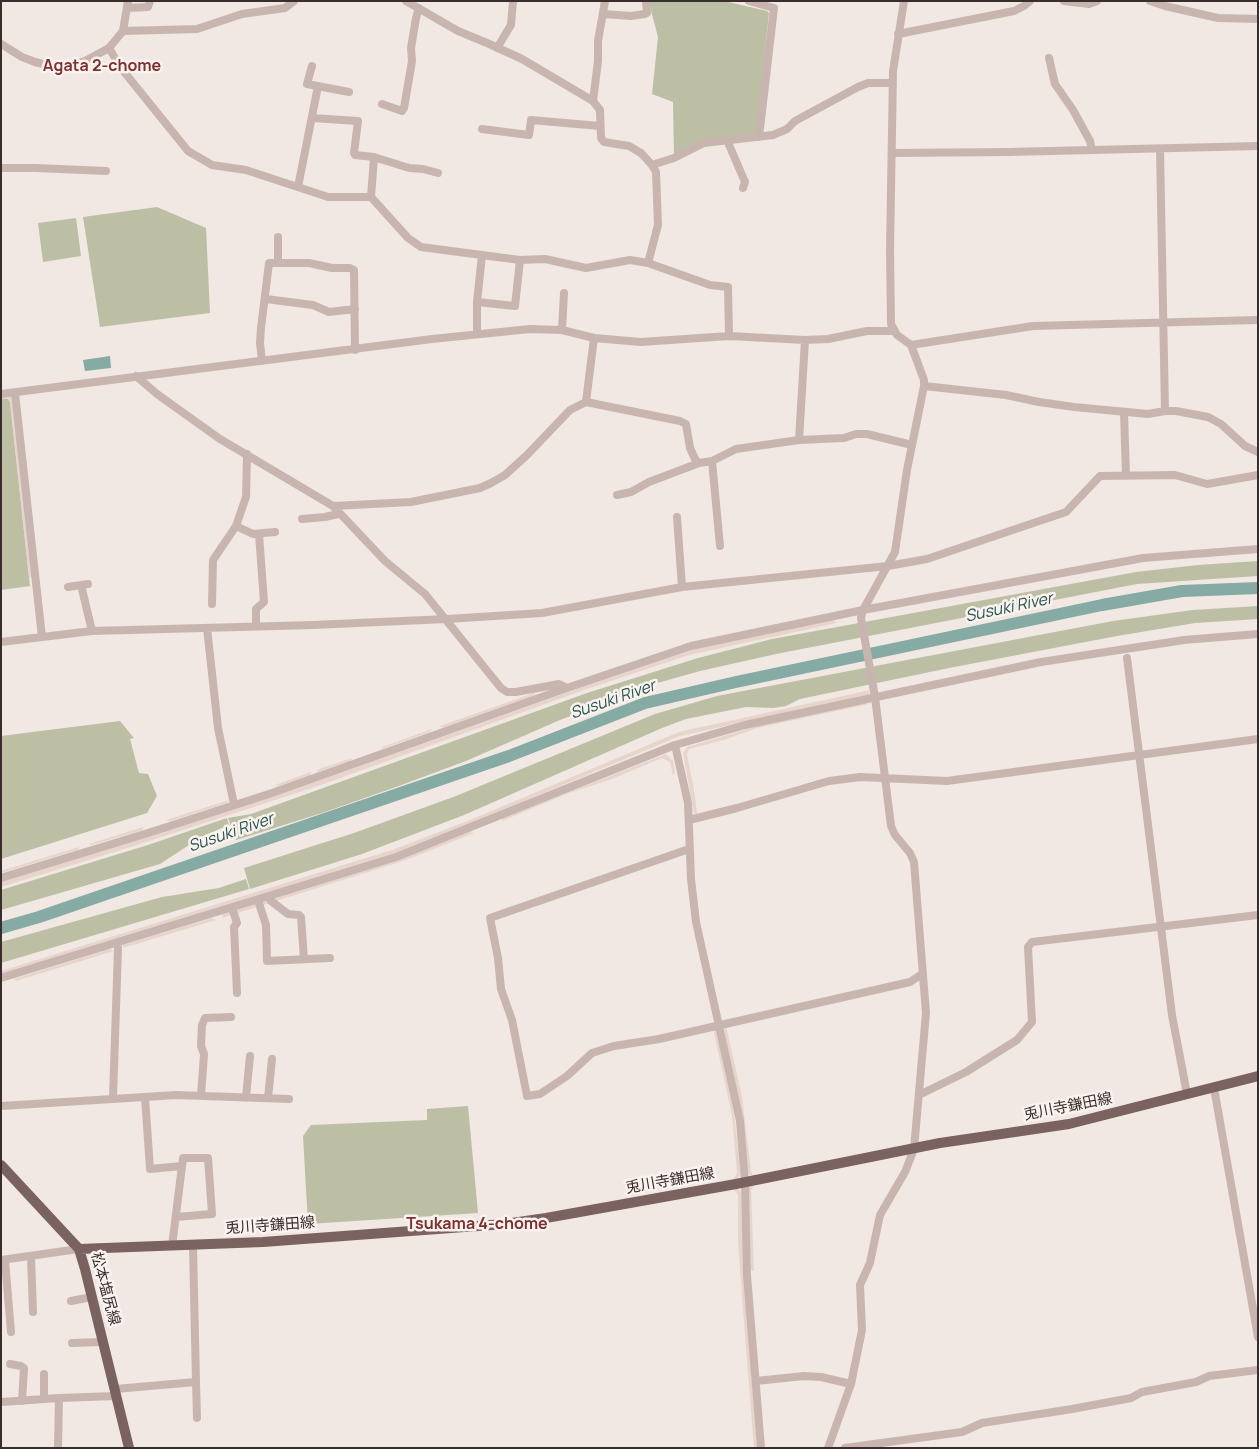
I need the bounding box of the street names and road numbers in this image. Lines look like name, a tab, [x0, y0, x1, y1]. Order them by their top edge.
street label: 兎川寺鎌田線	[1022, 1090, 1114, 1124]
street label: 兎川寺鎌田線	[624, 1164, 716, 1198]
street label: 兎川寺鎌田線	[224, 1214, 316, 1238]
street label: 松本塩尻線	[87, 1250, 123, 1328]

